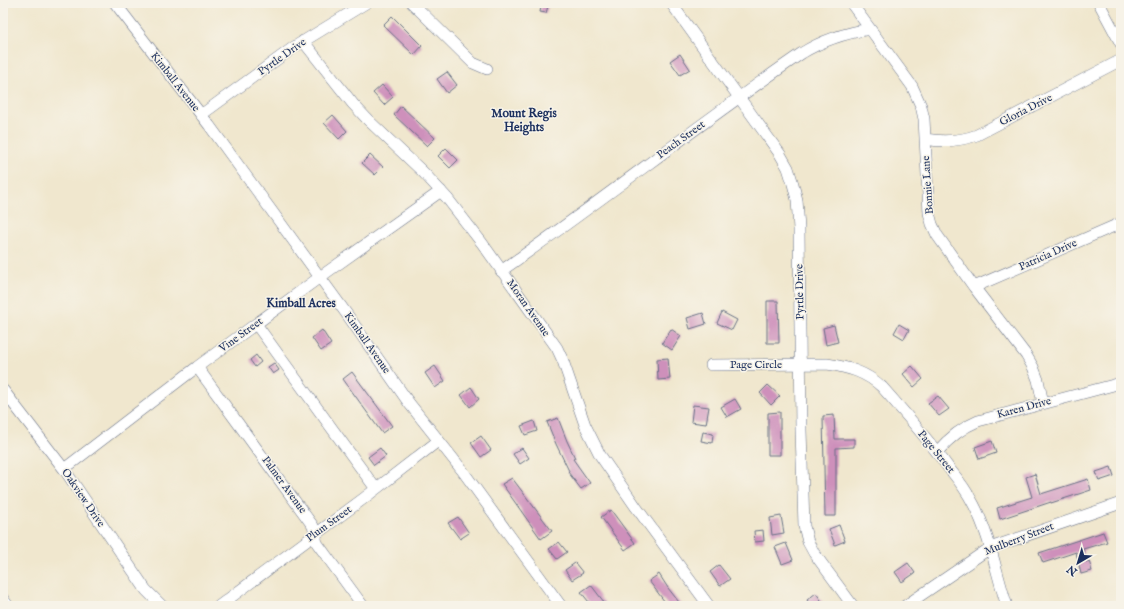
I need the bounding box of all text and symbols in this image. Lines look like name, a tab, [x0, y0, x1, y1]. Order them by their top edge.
street label: Pyrtle Drive	[255, 35, 309, 79]
street label: Kimball Avenue	[147, 49, 203, 115]
street label: Gloria Drive	[997, 91, 1055, 129]
district label: Mount Regis Heights	[491, 106, 557, 136]
street label: Peach Street	[654, 118, 708, 162]
street label: Bonnie Lane	[919, 155, 937, 215]
street label: Patricia Drive	[1017, 236, 1079, 274]
street label: Pyrtle Drive	[793, 264, 807, 320]
street label: Moran Avenue	[503, 277, 553, 339]
district label: Kimball Acres	[266, 296, 336, 311]
street label: Kimball Avenue	[341, 309, 393, 377]
street label: Vine Street	[216, 314, 266, 356]
street label: Page Circle	[730, 358, 782, 372]
street label: Karen Drive	[995, 394, 1053, 422]
street label: Page Street	[914, 427, 958, 477]
street label: Palmer Avenue	[258, 454, 310, 516]
street label: Oakview Drive	[58, 466, 108, 530]
street label: Plum Street	[303, 503, 355, 545]
street label: Mulberry Street	[982, 519, 1056, 559]
north arrow	[1058, 543, 1098, 583]
text: N	[1064, 561, 1081, 579]

